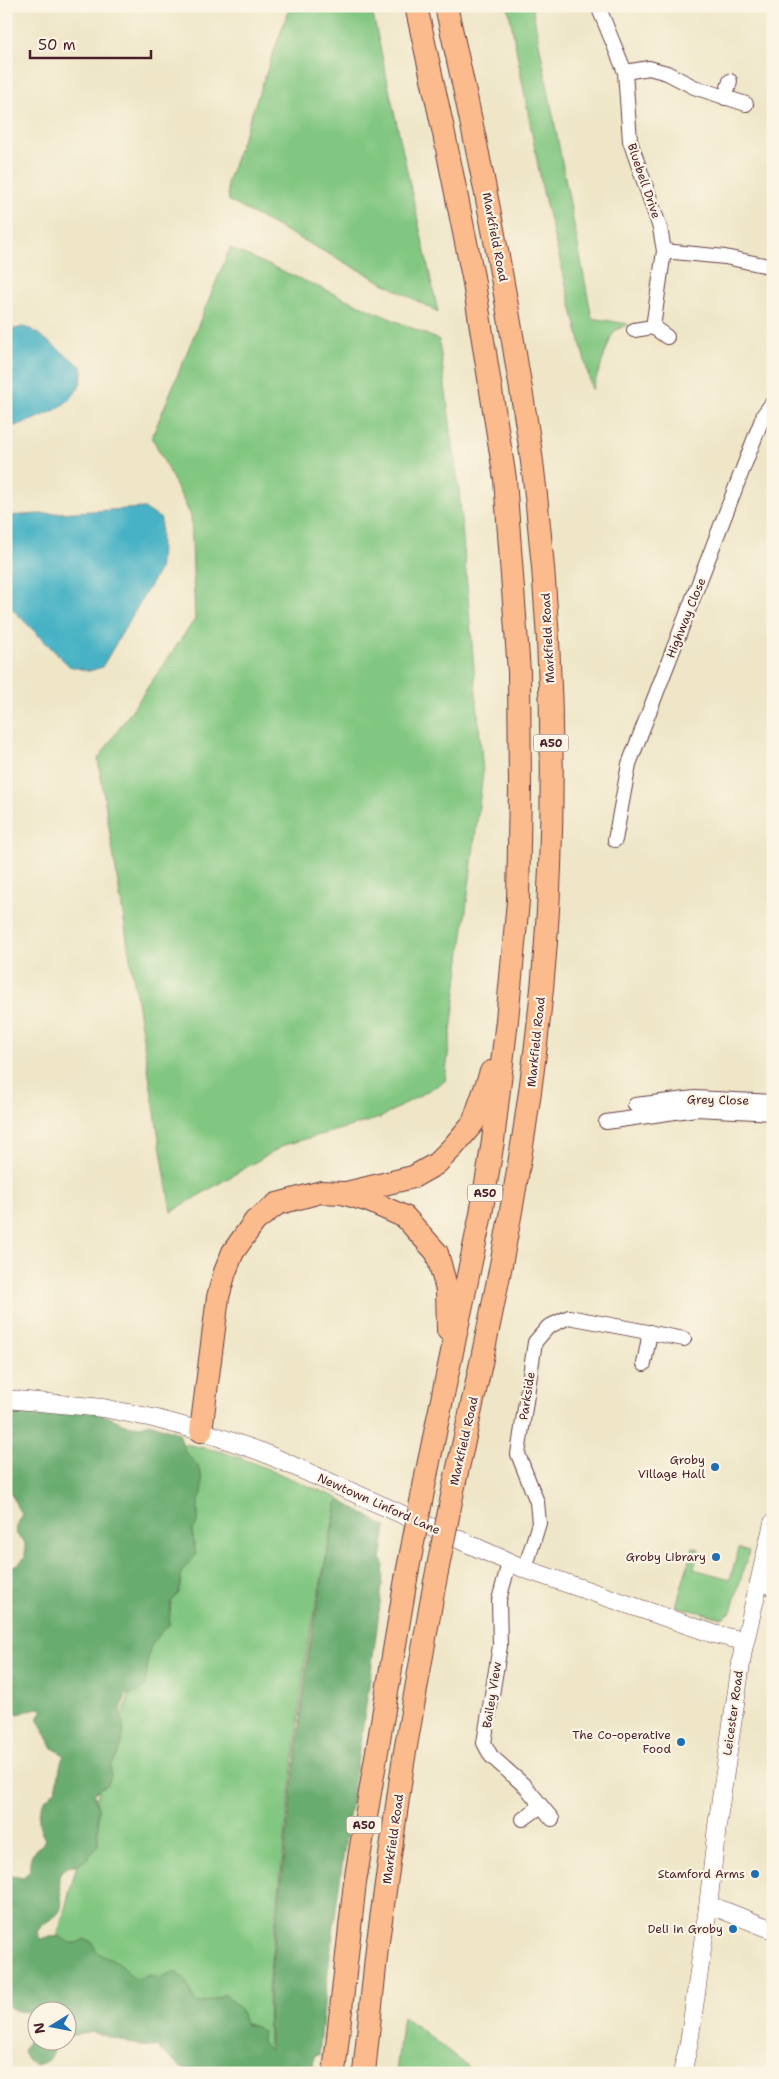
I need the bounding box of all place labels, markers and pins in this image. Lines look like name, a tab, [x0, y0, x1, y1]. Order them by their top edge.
place label: Groby Village Hall	[638, 1452, 705, 1482]
marker: Groby Village Hall	[709, 1461, 721, 1473]
place label: Groby Library	[626, 1549, 706, 1565]
marker: Groby Library	[710, 1551, 722, 1563]
place label: The Co-operative Food	[572, 1727, 671, 1757]
marker: The Co-operative Food	[675, 1736, 687, 1748]
place label: Stamford Arms	[658, 1866, 745, 1882]
marker: Stamford Arms	[749, 1868, 761, 1880]
place label: Deli in Groby	[648, 1921, 723, 1937]
marker: Deli in Groby	[727, 1923, 739, 1935]

